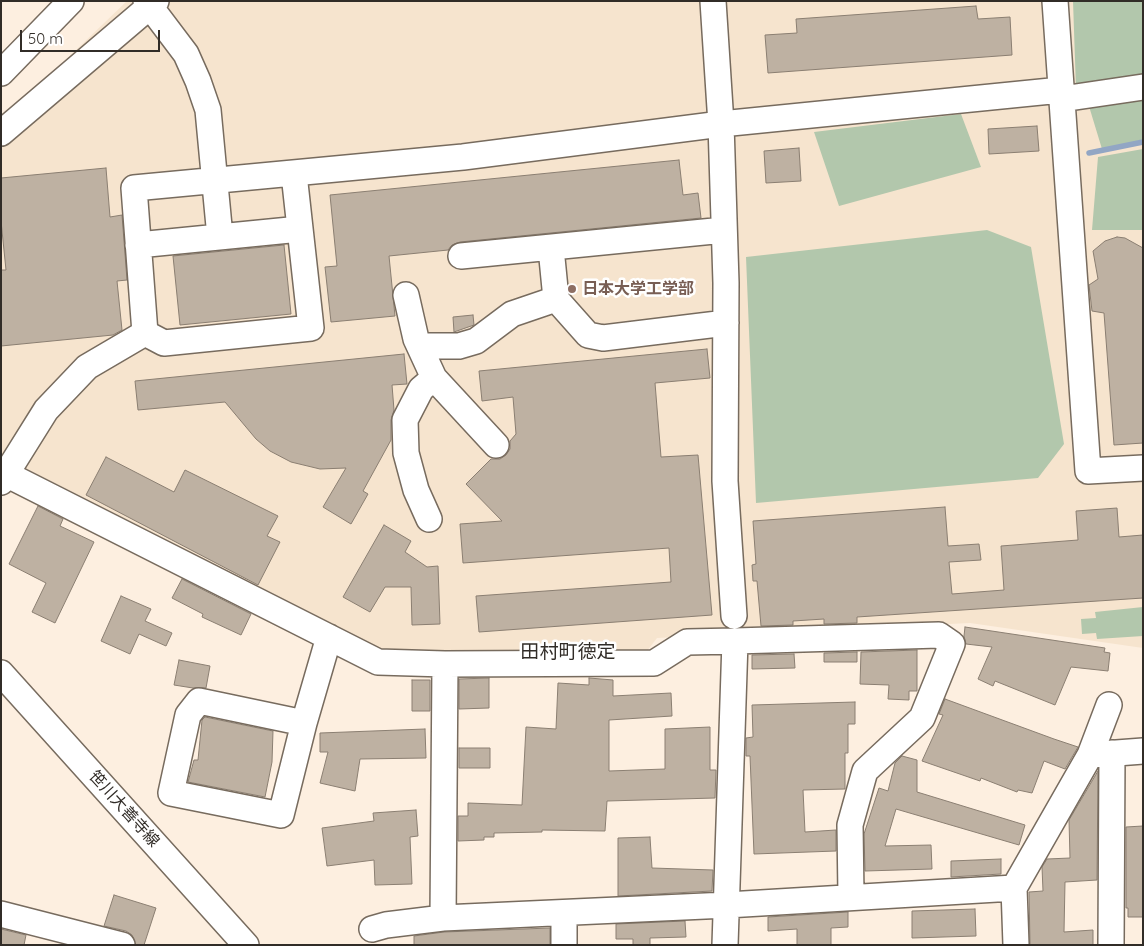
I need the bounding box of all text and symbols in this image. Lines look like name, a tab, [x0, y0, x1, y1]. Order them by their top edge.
scale bar	[22, 20, 162, 52]
text: 50 m	[28, 29, 63, 48]
place label: 日本大学工学部	[582, 279, 694, 299]
marker: 日本大学工学部	[566, 283, 578, 295]
district label: 田村町徳定	[521, 641, 615, 663]
street label: 笹川大善寺線	[85, 767, 163, 851]

